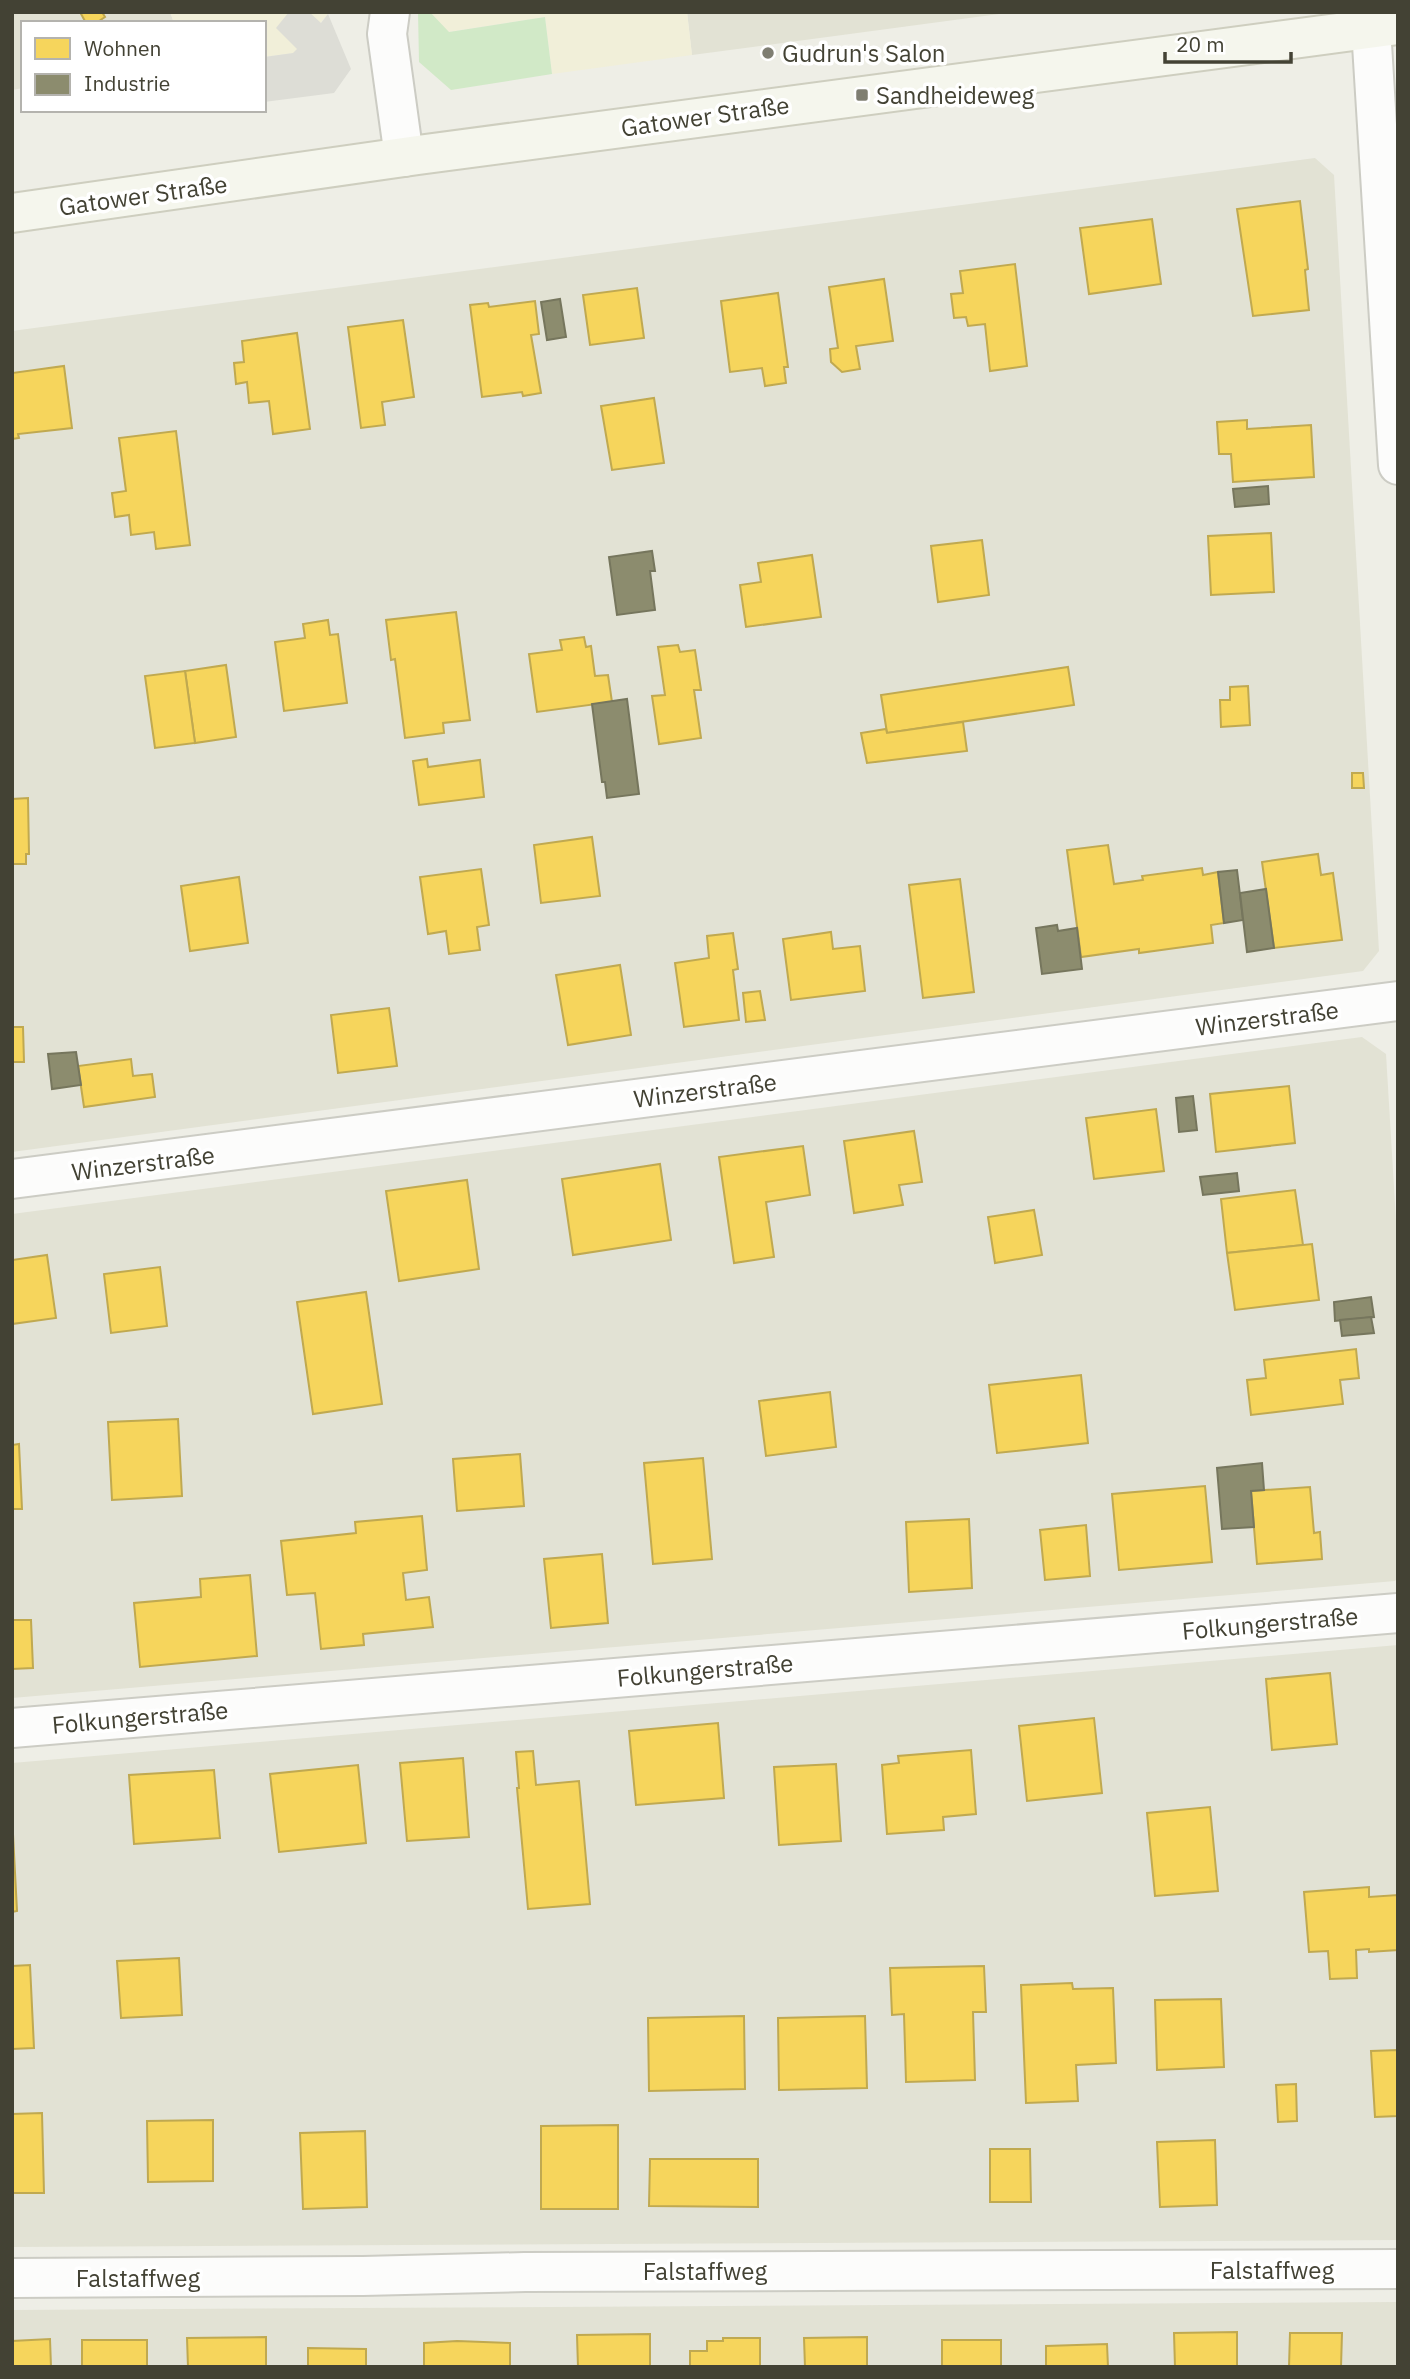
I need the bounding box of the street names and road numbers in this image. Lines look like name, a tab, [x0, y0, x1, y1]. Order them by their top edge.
street label: Gatower Straße	[619, 88, 791, 144]
street label: Gatower Straße	[57, 167, 229, 223]
street label: Winzerstraße	[1194, 993, 1340, 1043]
street label: Winzerstraße	[632, 1065, 778, 1115]
street label: Winzerstraße	[70, 1138, 216, 1188]
street label: Folkungerstraße	[1180, 1599, 1360, 1647]
street label: Folkungerstraße	[615, 1646, 795, 1694]
street label: Folkungerstraße	[50, 1693, 230, 1741]
street label: Falstaffweg	[1210, 2254, 1334, 2286]
street label: Falstaffweg	[643, 2255, 767, 2287]
street label: Falstaffweg	[76, 2262, 200, 2294]

